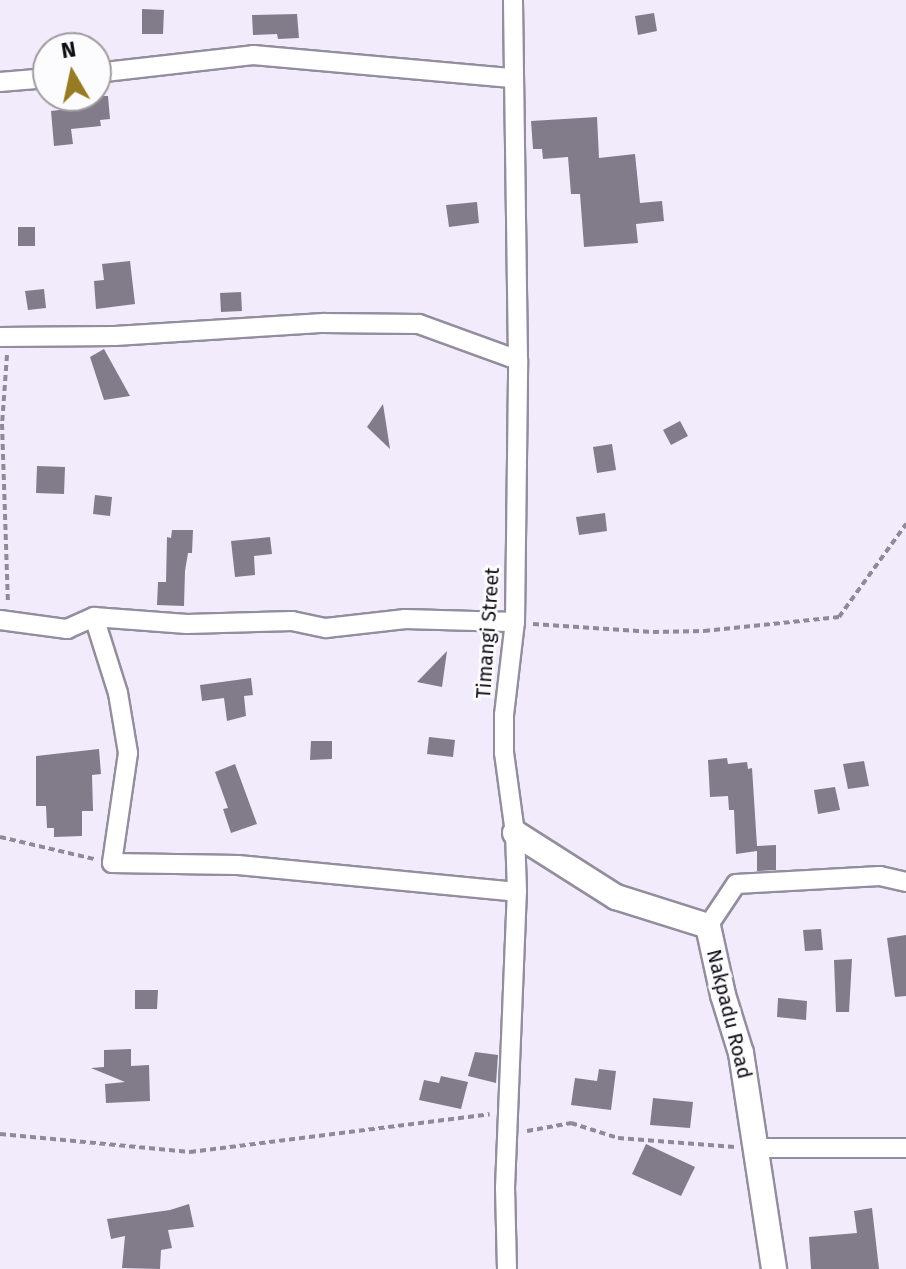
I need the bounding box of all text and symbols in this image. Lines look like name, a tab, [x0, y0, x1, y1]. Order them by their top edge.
north arrow	[32, 32, 112, 112]
text: N	[59, 35, 78, 64]
street label: Timangi Street	[471, 567, 505, 699]
street label: Nakpadu Road	[701, 947, 757, 1081]

